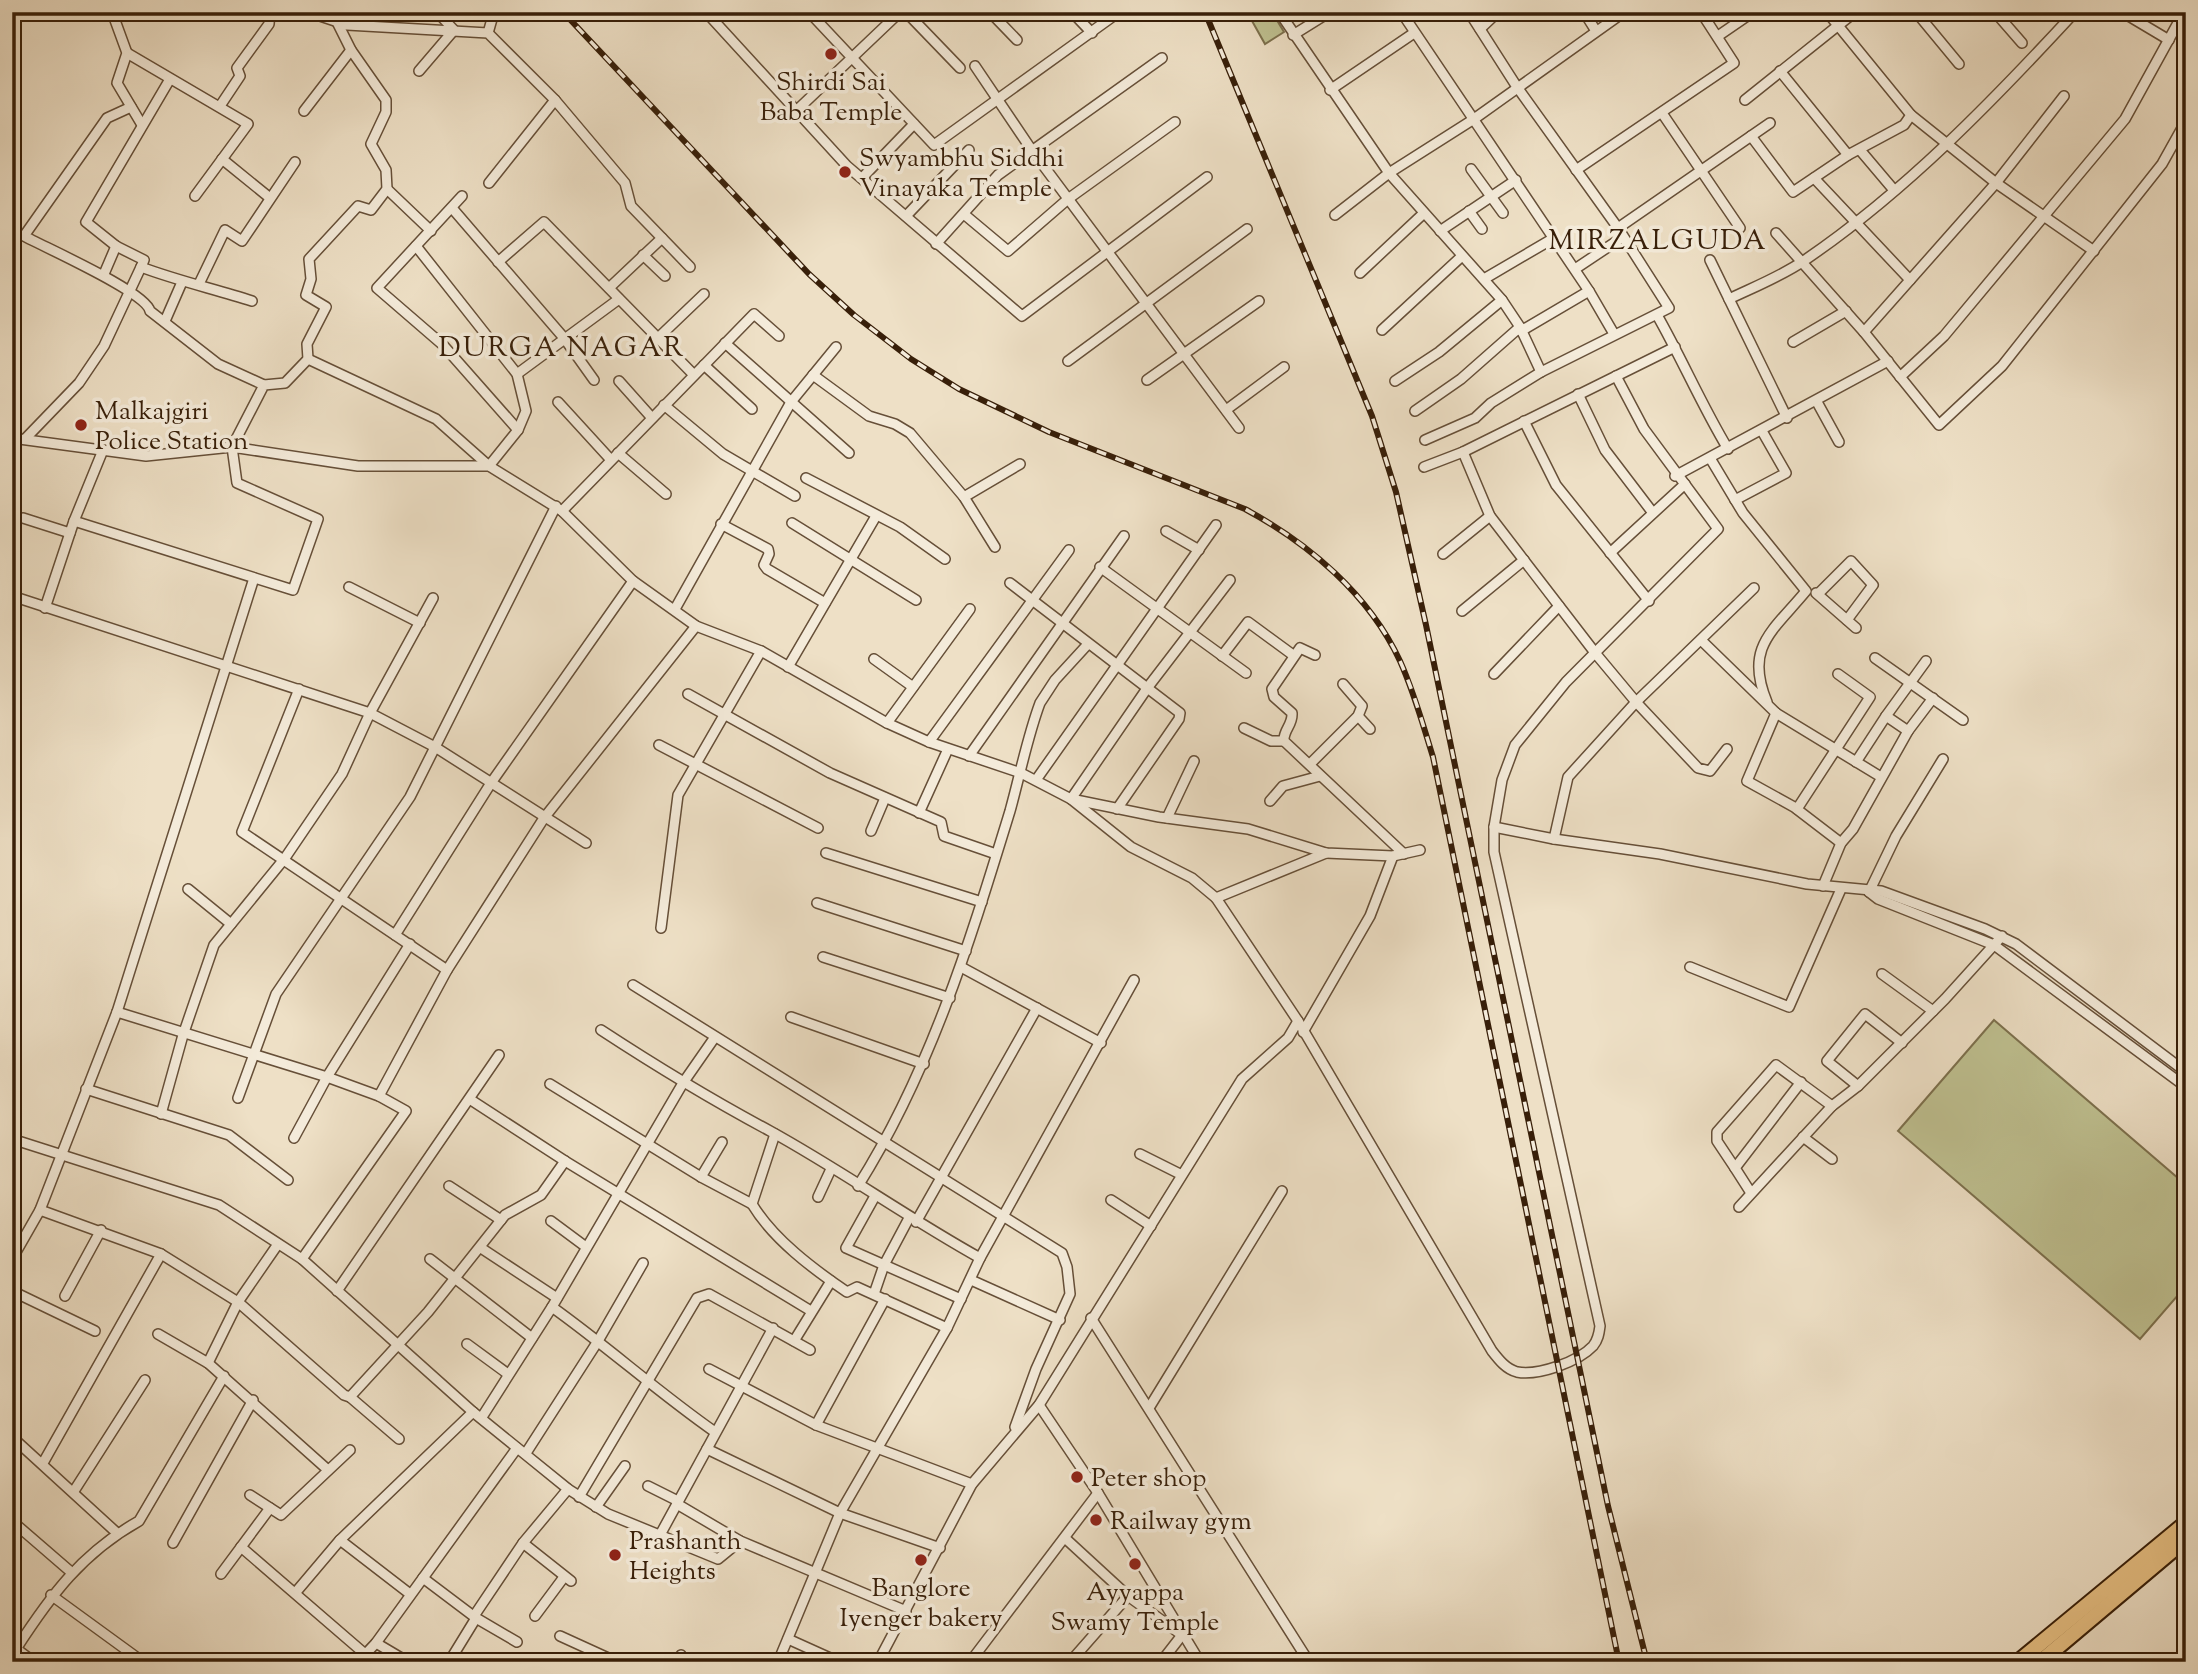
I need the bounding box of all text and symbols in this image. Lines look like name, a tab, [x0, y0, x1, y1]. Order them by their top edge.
marker: Shirdi Sai Baba Temple	[823, 46, 839, 62]
place label: Shirdi Sai Baba Temple	[760, 65, 902, 132]
place label: Swyambhu Siddhi Vinayaka Temple	[859, 141, 1064, 208]
marker: Swyambhu Siddhi Vinayaka Temple	[837, 164, 853, 180]
district label: MIRZALGUDA	[1548, 222, 1768, 262]
district label: DURGA NAGAR	[439, 329, 685, 369]
place label: Malkajgiri Police Station	[95, 394, 248, 461]
marker: Malkajgiri Police Station	[73, 417, 89, 433]
place label: Peter shop	[1091, 1461, 1206, 1498]
marker: Peter shop	[1069, 1469, 1085, 1485]
place label: Railway gym	[1110, 1504, 1252, 1541]
marker: Railway gym	[1088, 1512, 1104, 1528]
place label: Prashanth Heights	[629, 1524, 742, 1591]
marker: Prashanth Heights	[607, 1547, 623, 1563]
marker: Banglore Iyenger bakery	[913, 1552, 929, 1568]
marker: Ayyappa Swamy Temple	[1127, 1556, 1143, 1572]
place label: Banglore Iyenger bakery	[840, 1571, 1002, 1638]
place label: Ayyappa Swamy Temple	[1051, 1575, 1219, 1642]

